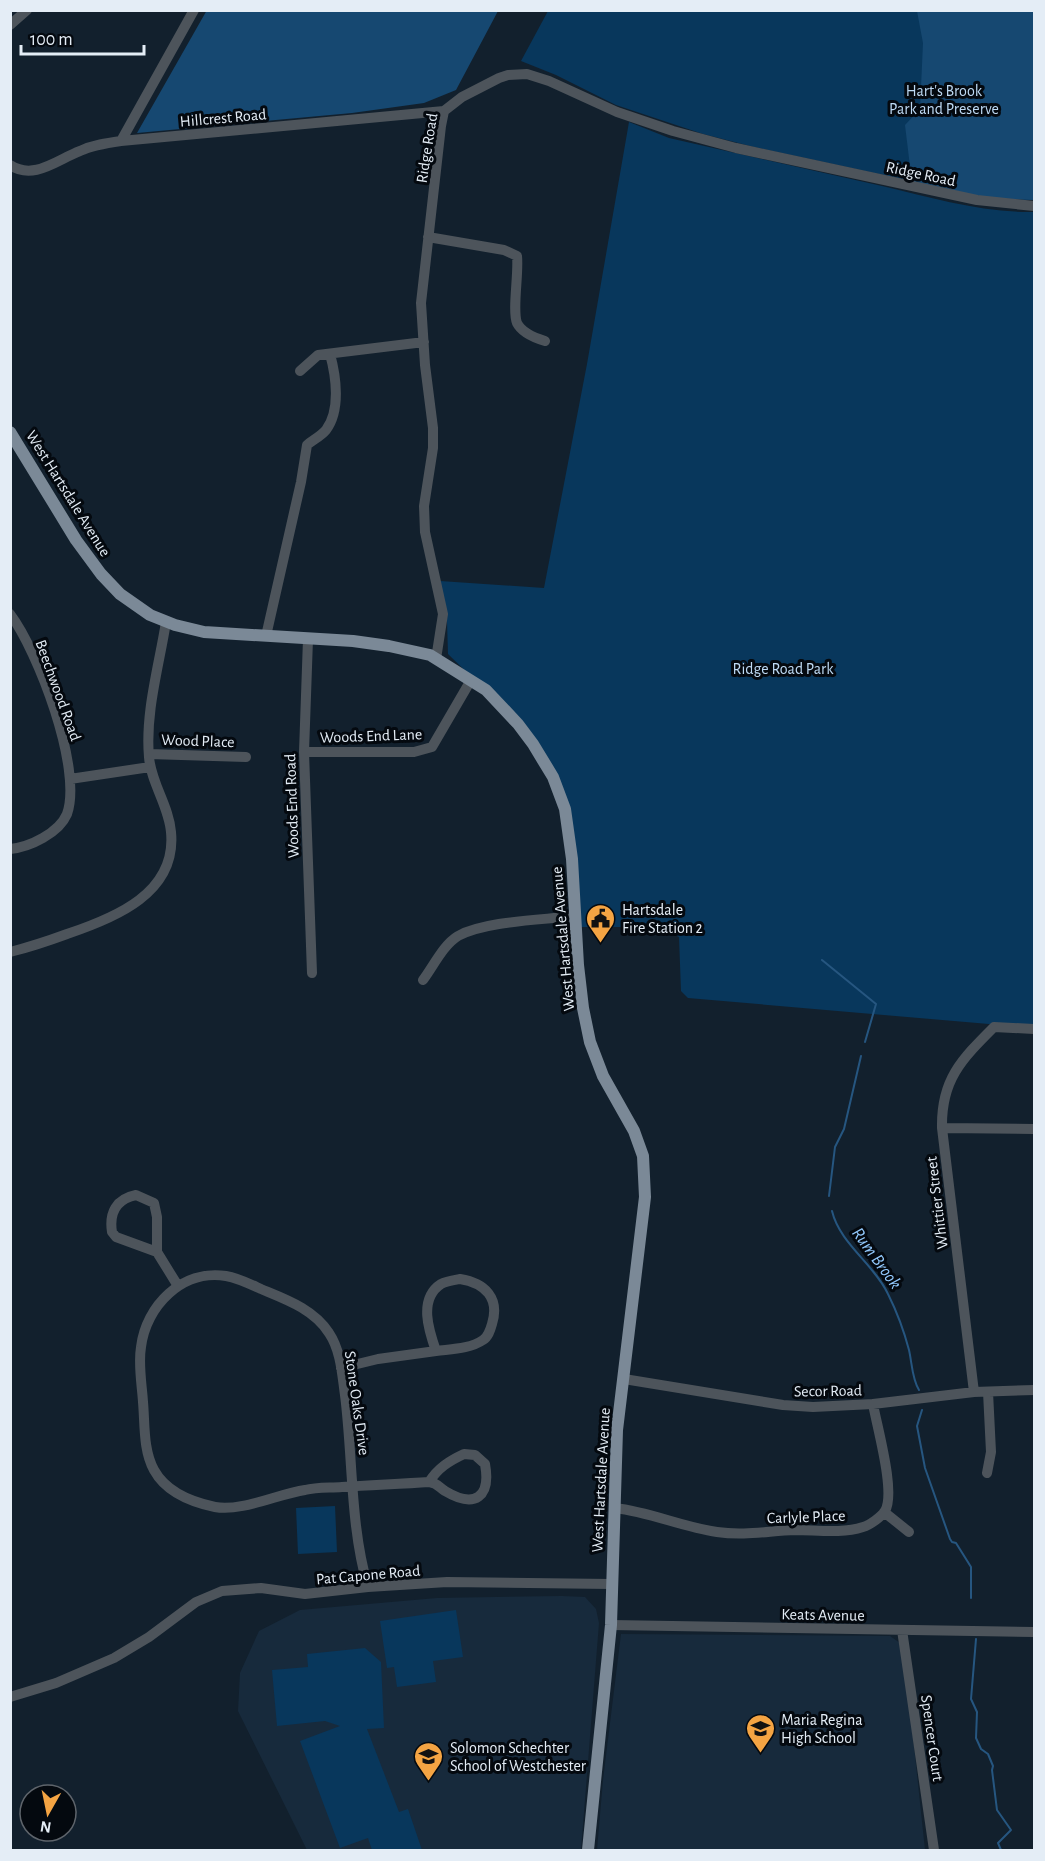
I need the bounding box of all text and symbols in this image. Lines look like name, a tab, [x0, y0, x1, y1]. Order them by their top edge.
scale bar	[21, 18, 144, 56]
text: 100 m	[30, 31, 73, 49]
park label: Hart's Brook Park and Preserve	[889, 83, 999, 117]
street label: Hillcrest Road	[179, 106, 267, 130]
street label: Ridge Road	[414, 112, 440, 184]
street label: Ridge Road	[885, 159, 957, 189]
street label: West Hartsdale Avenue	[23, 428, 113, 559]
street label: Beechwood Road	[32, 638, 84, 743]
park label: Ridge Road Park	[733, 661, 834, 677]
street label: Woods End Lane	[320, 726, 422, 746]
street label: Wood Place	[161, 732, 235, 750]
street label: Woods End Road	[282, 753, 302, 859]
street label: West Hartsdale Avenue	[549, 866, 577, 1012]
public building icon: Hartsdale Fire Station 2	[585, 902, 617, 944]
place label: Hartsdale Fire Station 2	[622, 902, 703, 936]
street label: Whittier Street	[923, 1156, 951, 1250]
water label: Rum Brook	[848, 1225, 904, 1293]
street label: Stone Oaks Drive	[342, 1350, 372, 1456]
street label: Secor Road	[794, 1382, 862, 1400]
street label: West Hartsdale Avenue	[589, 1407, 613, 1553]
street label: Carlyle Place	[766, 1508, 846, 1527]
street label: Pat Capone Road	[315, 1562, 421, 1588]
street label: Keats Avenue	[781, 1606, 865, 1624]
street label: Spencer Court	[918, 1694, 946, 1782]
school or university icon: Maria Regina High School	[744, 1712, 776, 1754]
place label: Maria Regina High School	[781, 1712, 863, 1746]
school or university icon: Solomon Schechter School of Westchester	[413, 1740, 445, 1782]
place label: Solomon Schechter School of Westchester	[450, 1740, 587, 1774]
north arrow	[18, 1783, 78, 1843]
text: N	[39, 1818, 53, 1836]

